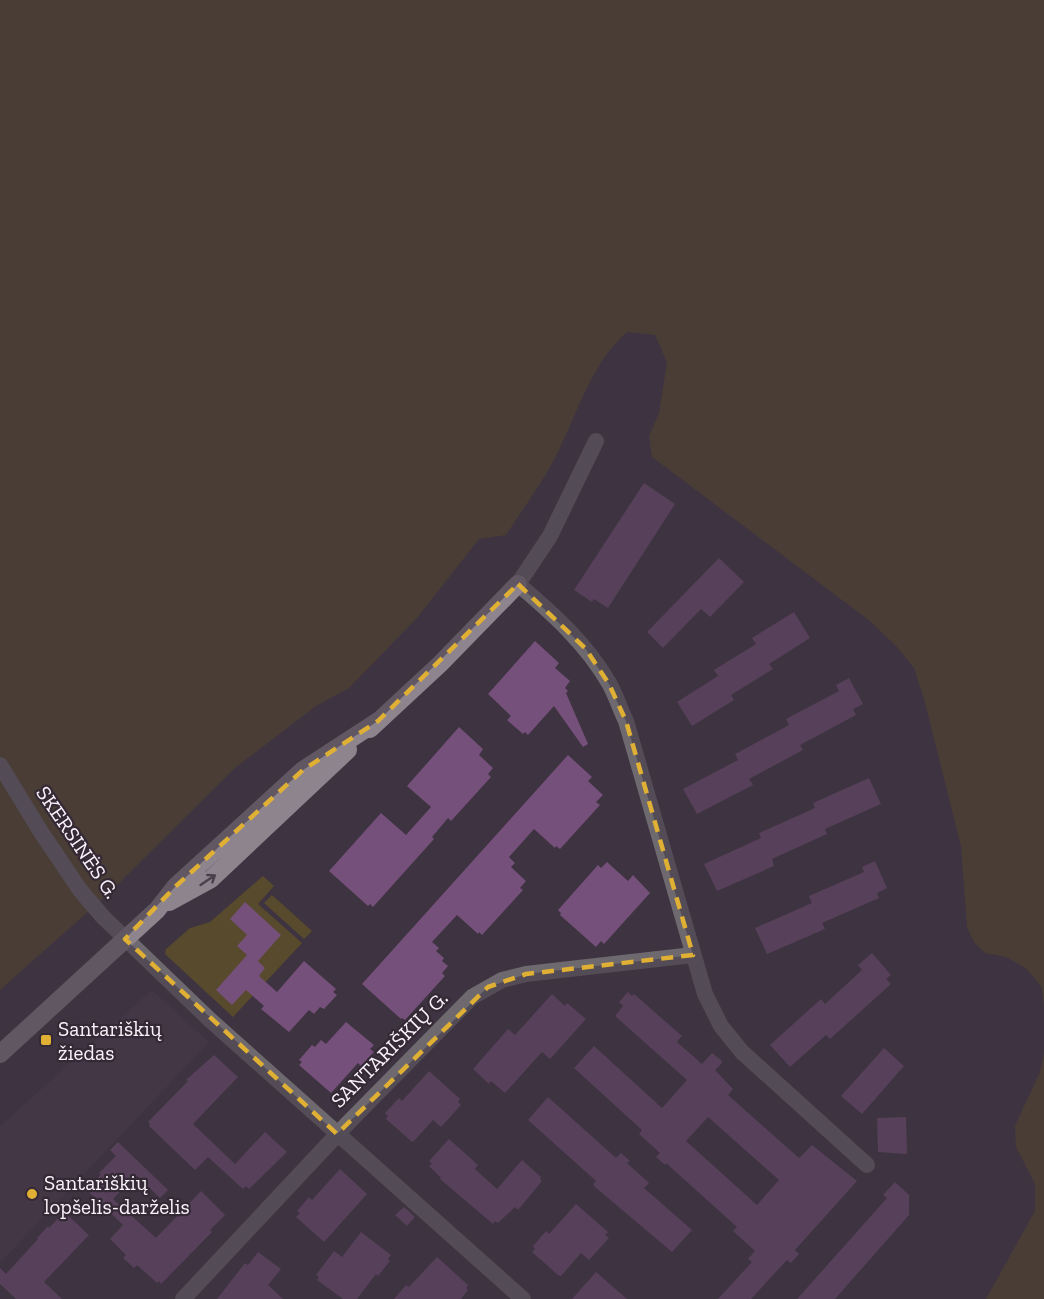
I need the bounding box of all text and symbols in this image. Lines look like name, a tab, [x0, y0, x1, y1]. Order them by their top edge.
street label: SKERSINĖS G.	[31, 781, 125, 903]
one-way arrow	[199, 874, 215, 886]
street label: SANTARIŠKIŲ G.	[325, 985, 453, 1113]
place label: Santariškių žiedas	[58, 1016, 162, 1065]
marker: Santariškių žiedas	[39, 1033, 53, 1047]
place label: Santariškių lopšelis-darželis	[44, 1170, 190, 1219]
marker: Santariškių lopšelis-darželis	[25, 1187, 39, 1201]

